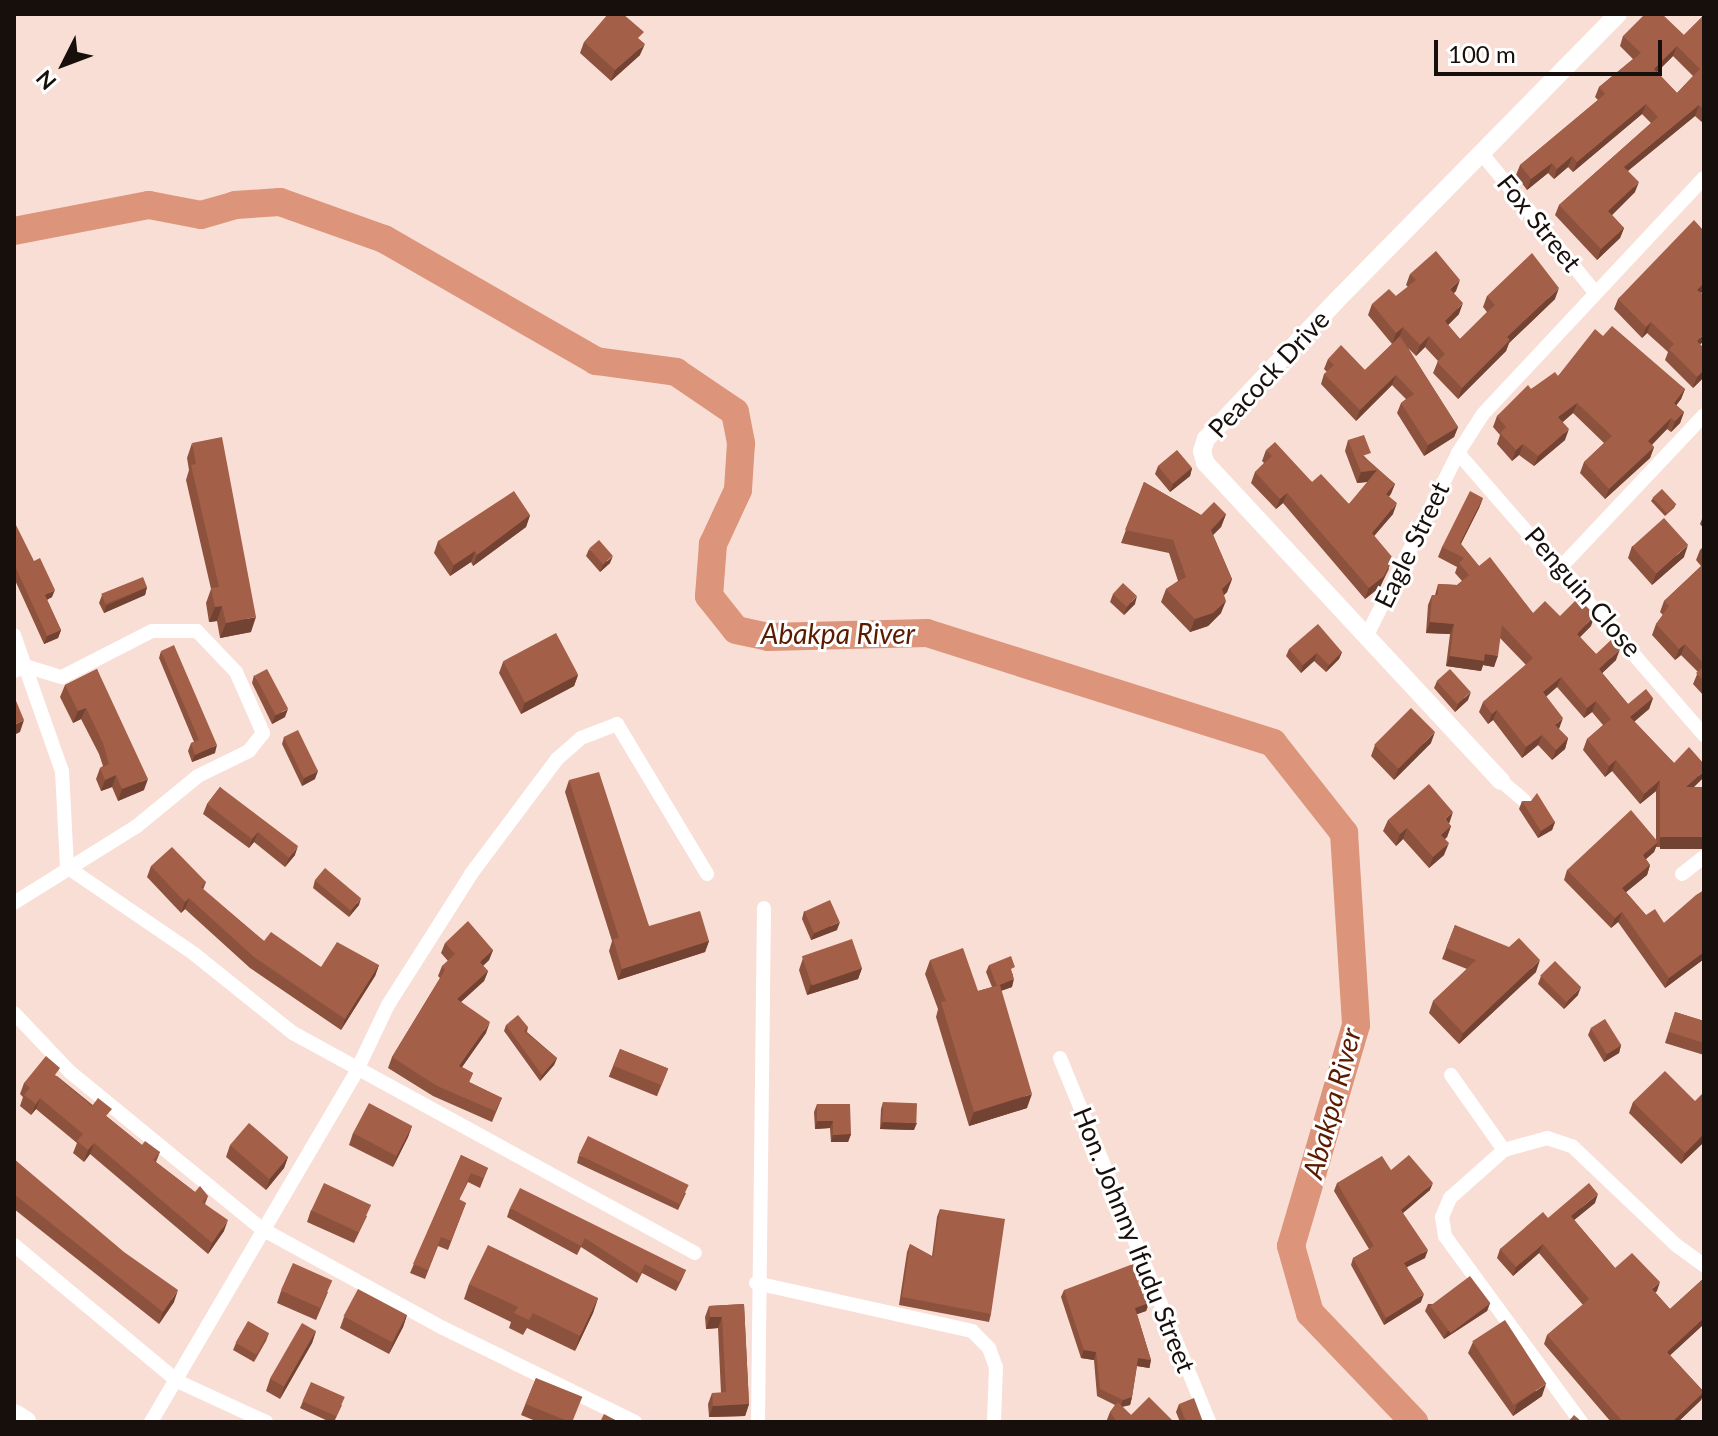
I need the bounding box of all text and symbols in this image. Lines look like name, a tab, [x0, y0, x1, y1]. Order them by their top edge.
north arrow	[24, 24, 104, 104]
scale bar	[1438, 24, 1666, 74]
text: 100 m	[1448, 39, 1516, 68]
text: N	[30, 65, 62, 96]
street label: Fox Street	[1490, 168, 1588, 278]
street label: Peacock Drive	[1202, 304, 1336, 444]
street label: Eagle Street	[1368, 477, 1456, 613]
street label: Penguin Close	[1518, 521, 1648, 663]
water label: Abakpa River	[761, 616, 915, 650]
water label: Abakpa River	[1295, 1024, 1367, 1182]
street label: Hon. Johnny Ifudu Street	[1066, 1102, 1202, 1378]

